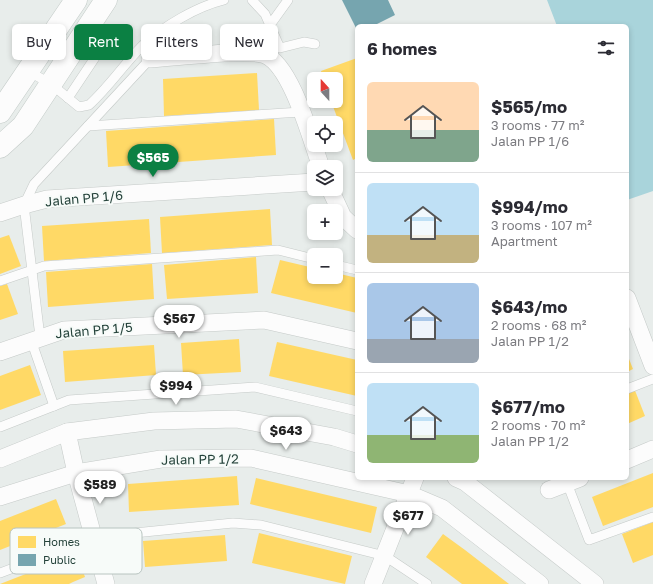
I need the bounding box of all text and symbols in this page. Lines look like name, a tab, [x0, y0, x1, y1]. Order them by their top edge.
chip: Buy	[12, 24, 66, 60]
chip: Rent	[74, 24, 133, 60]
chip: Filters	[141, 24, 212, 60]
chip: New	[220, 24, 278, 60]
icon: filters	[595, 37, 617, 59]
text: 6 homes	[367, 38, 437, 59]
north arrow	[307, 72, 343, 108]
map controls	[307, 72, 343, 284]
text: $565/mo	[491, 96, 567, 117]
icon: home	[399, 98, 447, 146]
button: locate	[307, 116, 343, 152]
text: 3 rooms · 77 m²	[491, 117, 584, 133]
text: Jalan PP 1/6	[491, 133, 569, 149]
pin: $565	[129, 144, 177, 178]
text: $565	[137, 149, 169, 165]
button: layers	[307, 160, 343, 196]
street label: Jalan PP 1/6	[44, 187, 124, 209]
text: $994/mo	[491, 196, 568, 217]
icon: home	[399, 199, 447, 247]
button: +	[307, 204, 343, 240]
text: 3 rooms · 107 m²	[491, 217, 592, 233]
text: Apartment	[491, 233, 558, 249]
button: −	[307, 248, 343, 284]
text: $643/mo	[491, 296, 567, 317]
icon: home	[399, 299, 447, 347]
pin: $567	[155, 305, 203, 339]
text: $567	[163, 310, 195, 326]
text: 2 rooms · 68 m²	[491, 317, 586, 333]
street label: Jalan PP 1/5	[55, 319, 133, 341]
text: Jalan PP 1/2	[491, 333, 569, 349]
pin: $994	[152, 372, 200, 406]
text: $994	[159, 377, 193, 393]
text: $677/mo	[491, 396, 565, 417]
icon: home	[399, 399, 447, 447]
pin: $643	[262, 417, 310, 451]
text: 2 rooms · 70 m²	[491, 417, 586, 433]
text: $643	[269, 422, 303, 438]
text: Jalan PP 1/2	[491, 433, 569, 449]
street label: Jalan PP 1/2	[161, 450, 239, 468]
pin: $589	[76, 471, 124, 505]
text: $589	[83, 476, 117, 492]
pin: $677	[384, 502, 432, 536]
text: $677	[392, 507, 424, 523]
legend	[10, 528, 142, 574]
text: Homes	[43, 535, 80, 548]
text: Public	[43, 553, 76, 566]

